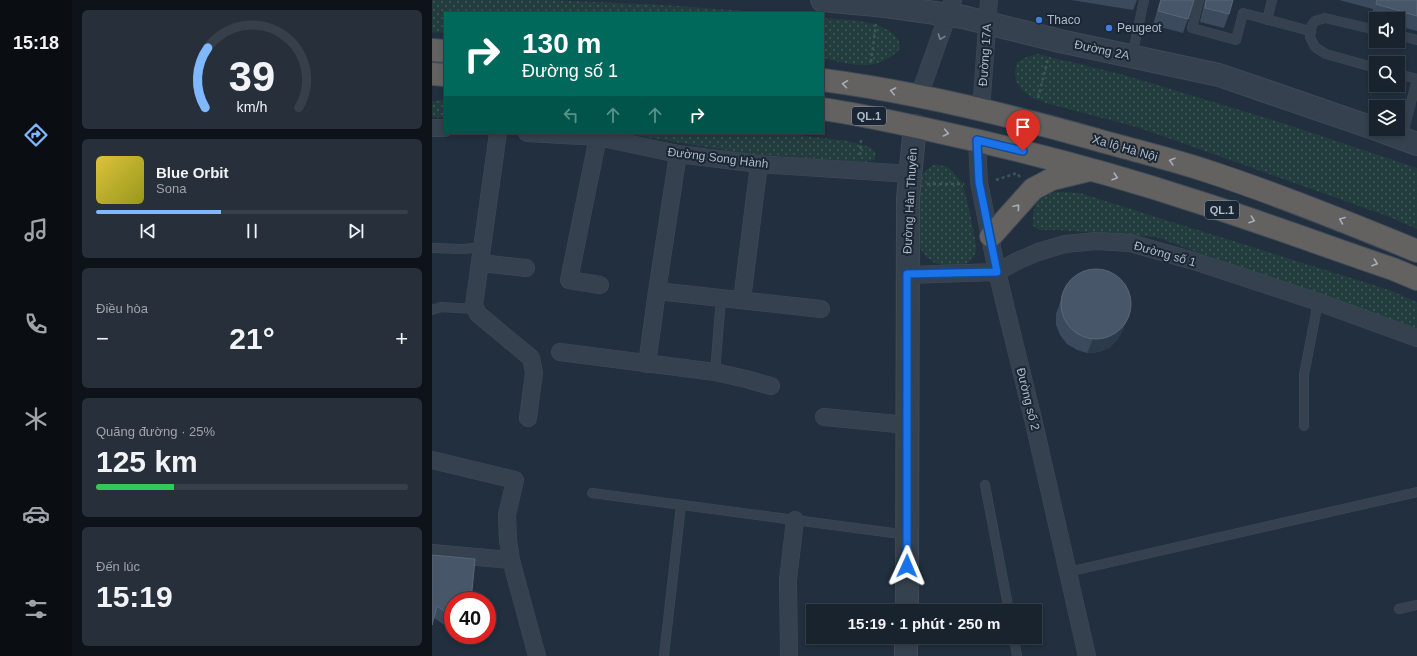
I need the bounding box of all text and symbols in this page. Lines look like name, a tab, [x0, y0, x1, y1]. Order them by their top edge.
map controls	[1369, 12, 1405, 136]
button: sound	[1369, 12, 1405, 48]
place label: Thaco	[1047, 13, 1081, 27]
marker: Thaco	[1034, 15, 1044, 25]
place label: Peugeot	[1117, 21, 1162, 35]
street label: Đường 17A	[976, 23, 994, 87]
marker: Peugeot	[1104, 23, 1114, 33]
icon: right	[456, 28, 508, 80]
text: 130 m	[522, 28, 601, 59]
text: 15:18	[13, 33, 59, 53]
one-way arrow	[937, 33, 945, 40]
street label: Đường 2A	[1073, 37, 1131, 63]
text: 39	[229, 52, 275, 99]
button: search	[1369, 56, 1405, 92]
text: Đường số 1	[522, 61, 618, 81]
one-way arrow	[842, 80, 848, 89]
one-way arrow	[890, 88, 897, 96]
text: km/h	[237, 98, 268, 114]
button: layers	[1369, 100, 1405, 136]
icon: left	[560, 104, 582, 126]
icon: ahead	[602, 104, 624, 126]
icon: ahead	[644, 104, 666, 126]
icon: right	[686, 104, 708, 126]
road number: QL.1	[852, 107, 886, 125]
pin	[1006, 110, 1040, 151]
icon: arrive	[1012, 116, 1034, 138]
icon: directions	[22, 121, 50, 149]
one-way arrow	[943, 129, 949, 137]
street label: Xa lộ Hà Nội	[1091, 132, 1159, 164]
street label: Đường Song Hành	[667, 145, 769, 171]
street label: Đường Hàn Thuyên	[900, 148, 920, 254]
one-way arrow	[1168, 157, 1175, 166]
text: Blue Orbit	[156, 164, 229, 181]
one-way arrow	[1111, 172, 1118, 181]
text: Sona	[156, 181, 186, 196]
road number: QL.1	[1205, 201, 1239, 219]
one-way arrow	[1012, 204, 1020, 212]
icon: music	[22, 216, 50, 244]
one-way arrow	[1248, 216, 1255, 224]
one-way arrow	[1338, 217, 1345, 225]
icon: previous	[137, 220, 159, 242]
icon: pause	[241, 220, 263, 242]
icon: next	[345, 220, 367, 242]
street label: Đường số 1	[1132, 238, 1198, 270]
one-way arrow	[1371, 258, 1378, 267]
text: Điều hòa	[96, 301, 148, 316]
icon: phone	[22, 310, 50, 338]
text: 21°	[229, 322, 275, 355]
text: −	[96, 326, 109, 351]
text: +	[395, 326, 408, 351]
street label: Đường số 2	[1013, 366, 1043, 432]
icon: climate	[22, 405, 50, 433]
text: Quãng đường · 25%	[96, 424, 215, 439]
text: 125 km	[96, 445, 198, 478]
icon: car	[22, 500, 50, 528]
position arrow	[886, 545, 928, 587]
text: Đến lúc	[96, 559, 140, 574]
text: 15:19	[96, 580, 173, 613]
speed limit sign: 40	[444, 592, 496, 644]
icon: filters	[22, 595, 50, 623]
text: 15:19 · 1 phút · 250 m	[848, 615, 1000, 632]

